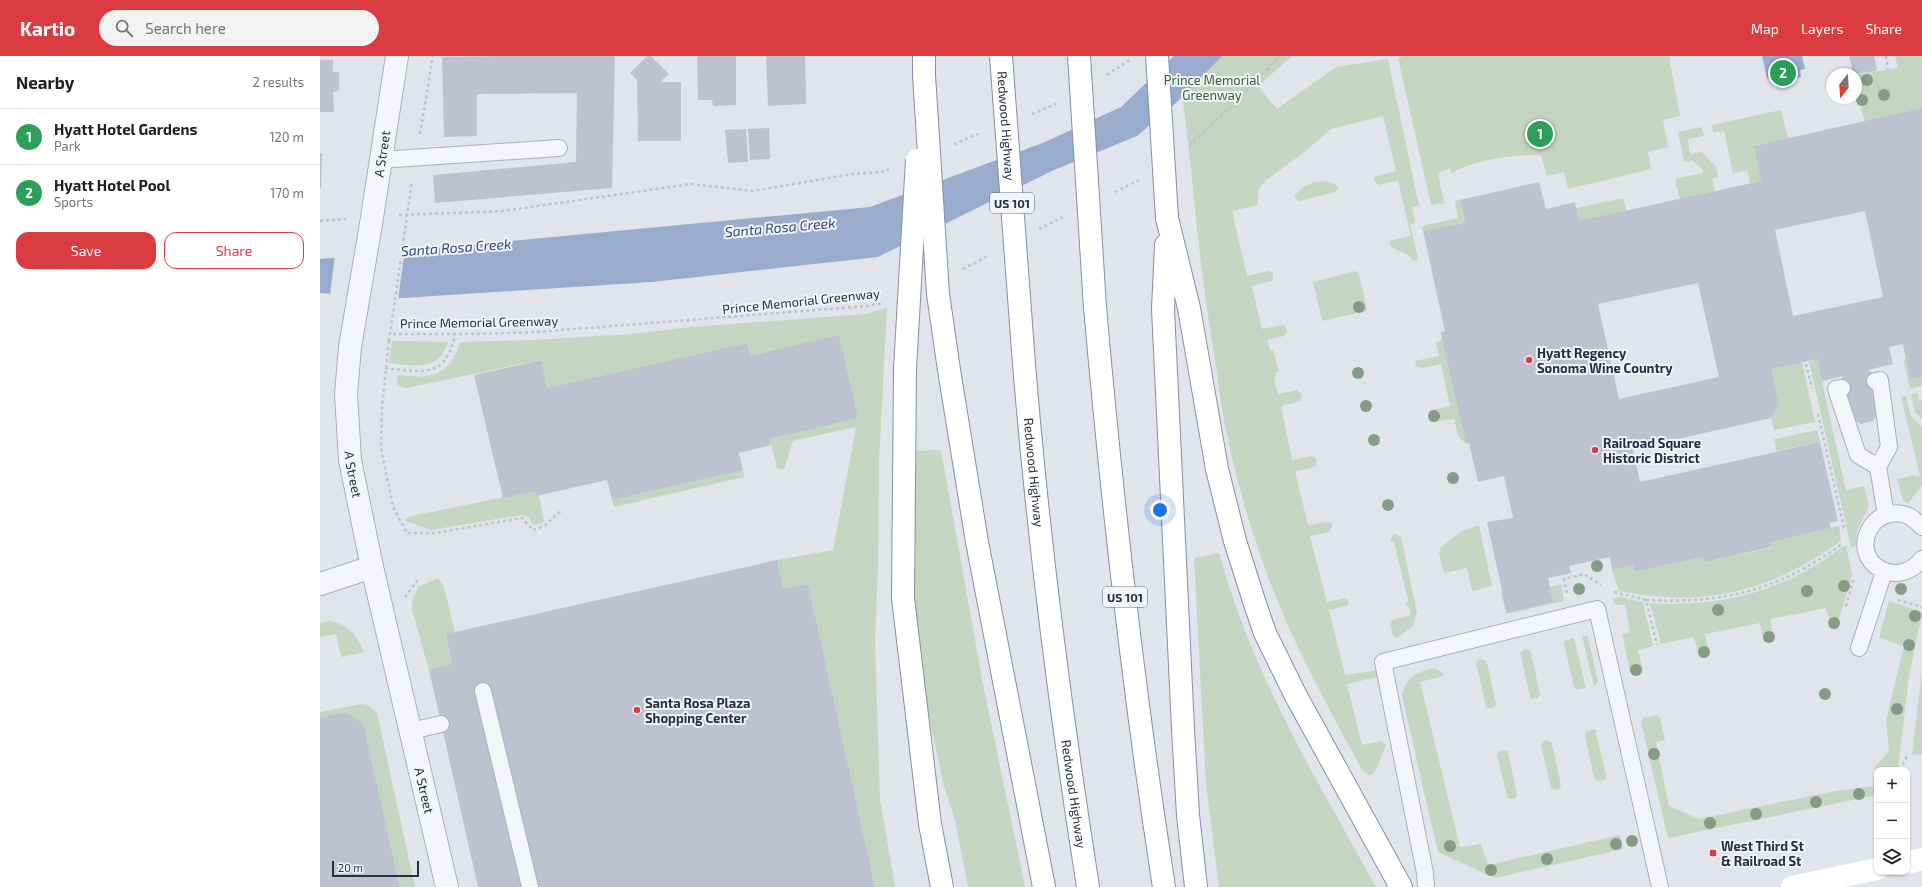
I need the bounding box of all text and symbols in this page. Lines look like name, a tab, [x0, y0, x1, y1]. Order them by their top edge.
search box	[99, 10, 379, 46]
text: Kartio	[20, 17, 75, 40]
icon: search	[113, 17, 135, 39]
text: Search here	[145, 19, 226, 37]
text: Map	[1751, 20, 1779, 37]
text: Layers	[1801, 20, 1843, 37]
text: Share	[1865, 20, 1902, 37]
pin: 2	[1770, 58, 1796, 88]
north arrow	[1826, 68, 1862, 104]
street label: Redwood Highway	[994, 71, 1018, 181]
text: Nearby	[16, 72, 74, 92]
park label: Prince Memorial Greenway	[1164, 72, 1260, 103]
text: 2 results	[252, 74, 304, 90]
pin: 1	[1527, 119, 1553, 149]
text: Hyatt Hotel Gardens	[54, 120, 197, 138]
text: 1	[26, 129, 32, 145]
text: 120 m	[269, 129, 304, 145]
street label: A Street	[370, 129, 393, 178]
text: Park	[54, 138, 81, 154]
text: Hyatt Hotel Pool	[54, 176, 170, 194]
text: 2	[25, 185, 33, 201]
text: 170 m	[270, 185, 304, 201]
road number: US 101	[990, 193, 1034, 213]
text: Sports	[54, 194, 93, 210]
water label: Santa Rosa Creek	[724, 214, 836, 240]
button: Save	[16, 232, 156, 269]
button: Share	[164, 232, 304, 269]
water label: Santa Rosa Creek	[400, 235, 512, 259]
street label: Prince Memorial Greenway	[721, 285, 881, 317]
street label: Prince Memorial Greenway	[400, 313, 558, 331]
place label: Hyatt Regency Sonoma Wine Country	[1537, 345, 1673, 376]
marker: Hyatt Regency Sonoma Wine Country	[1524, 355, 1534, 365]
street label: Redwood Highway	[1021, 417, 1047, 528]
place label: Railroad Square Historic District	[1603, 435, 1701, 466]
marker: Railroad Square Historic District	[1590, 445, 1600, 455]
street label: A Street	[341, 451, 366, 499]
your location	[1150, 500, 1170, 520]
road number: US 101	[1103, 587, 1147, 607]
place label: Santa Rosa Plaza Shopping Center	[645, 695, 750, 726]
marker: Santa Rosa Plaza Shopping Center	[632, 705, 642, 715]
street label: Redwood Highway	[1058, 739, 1090, 850]
street label: A Street	[411, 766, 438, 815]
map controls	[1874, 767, 1910, 875]
button: +	[1874, 767, 1910, 803]
button: −	[1874, 803, 1910, 839]
place label: West Third St & Railroad St	[1721, 838, 1804, 869]
button: layers	[1874, 839, 1910, 875]
marker: West Third St & Railroad St	[1708, 848, 1718, 858]
scale bar	[332, 859, 419, 878]
text: 20 m	[338, 861, 363, 874]

